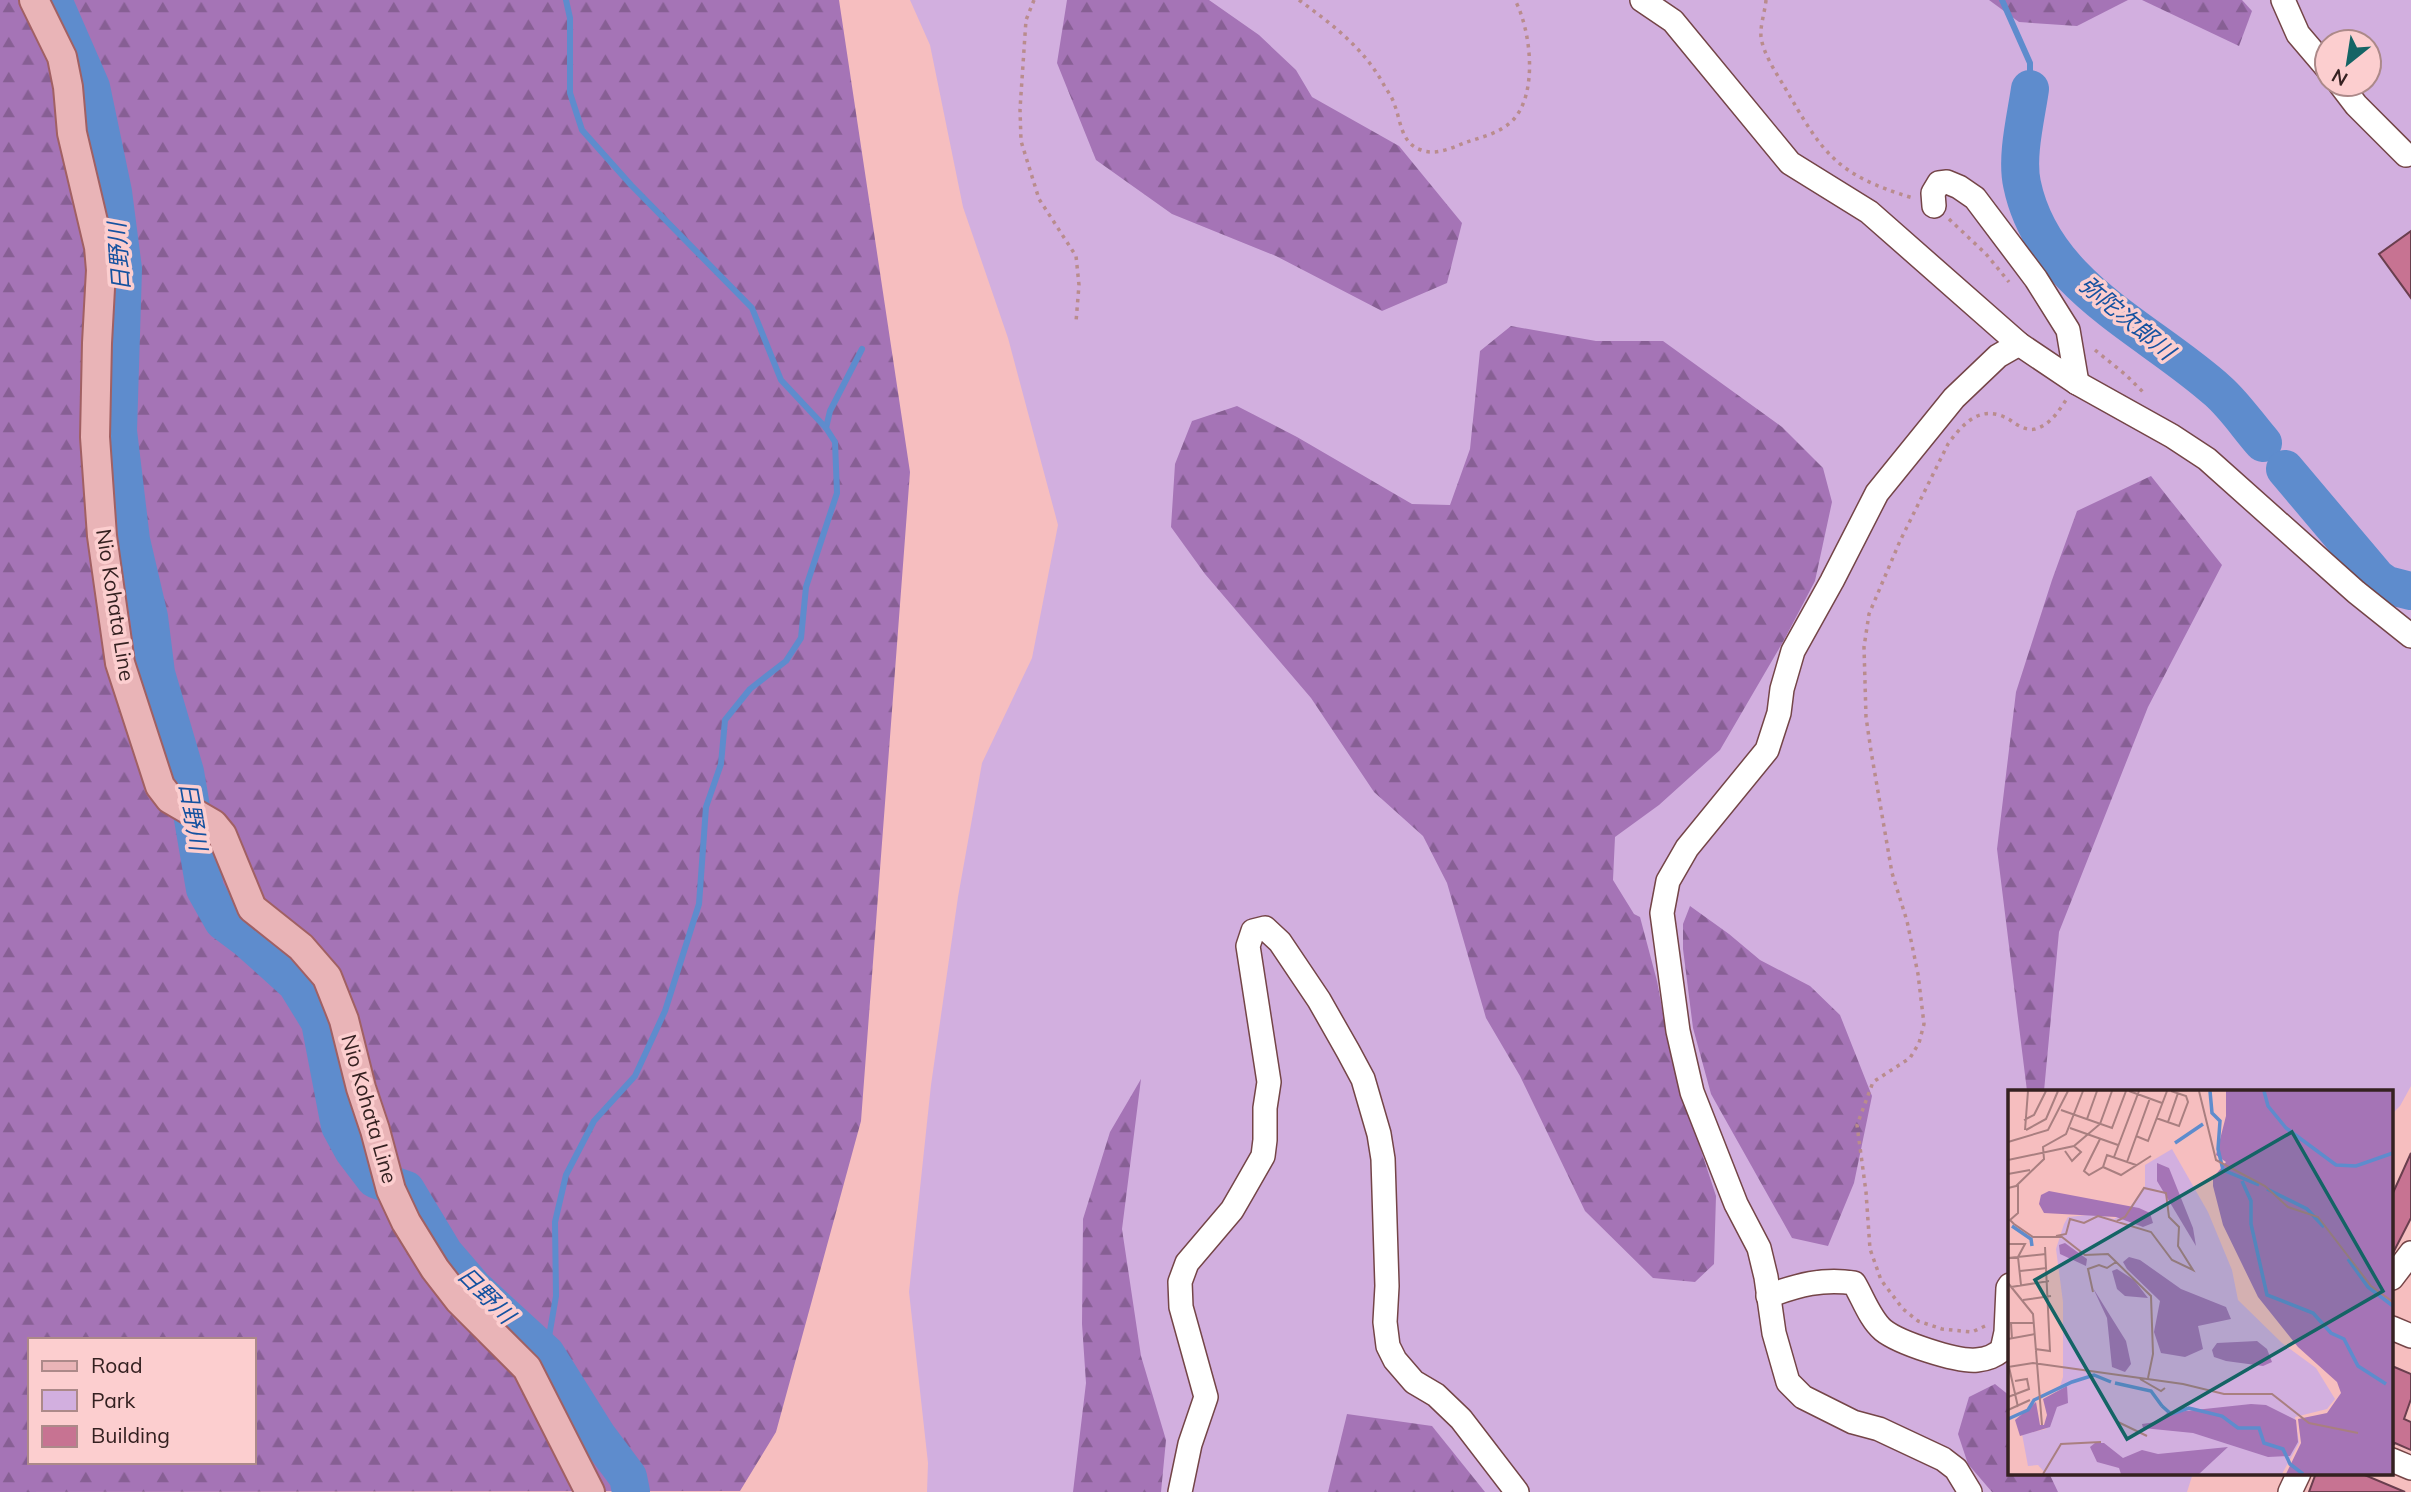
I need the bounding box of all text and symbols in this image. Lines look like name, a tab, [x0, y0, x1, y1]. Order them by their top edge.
north arrow	[2313, 28, 2383, 98]
text: N	[2327, 64, 2352, 92]
water label: 日野川	[101, 219, 135, 292]
water label: 弥陀次郎川	[2074, 270, 2183, 368]
street label: Nio Kohata Line	[91, 527, 141, 683]
water label: 日野川	[173, 779, 214, 855]
street label: Nio Kohata Line	[336, 1031, 404, 1186]
inset map	[2008, 1090, 2394, 1474]
water label: 日野川	[452, 1260, 523, 1331]
legend	[28, 1338, 256, 1464]
text: Road	[91, 1352, 142, 1378]
text: Park	[91, 1387, 135, 1413]
text: Building	[91, 1422, 170, 1448]

